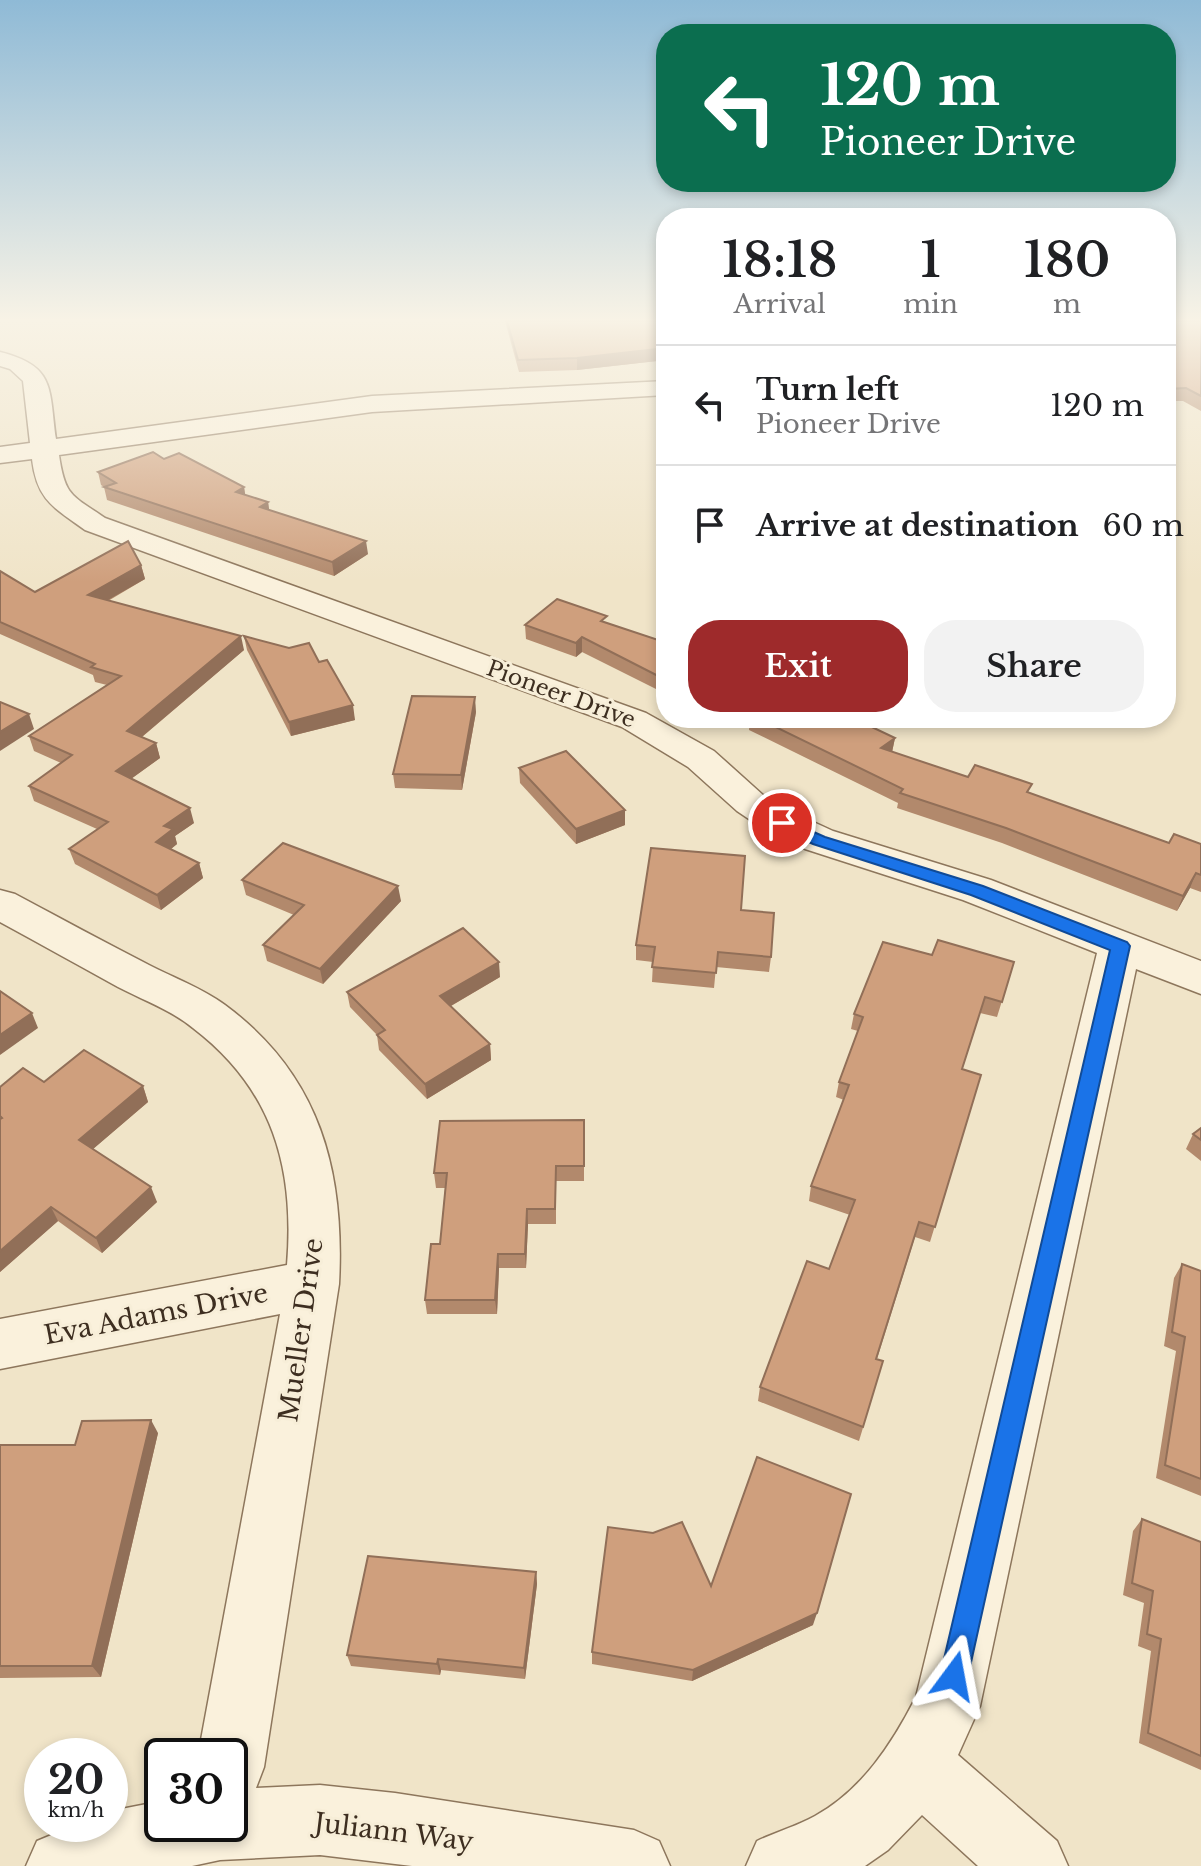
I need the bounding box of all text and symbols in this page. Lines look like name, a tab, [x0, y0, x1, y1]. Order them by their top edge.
text: 120 m	[820, 51, 1000, 120]
icon: left	[688, 56, 792, 160]
text: Pioneer Drive	[820, 120, 1076, 165]
text: 18:18	[722, 230, 838, 290]
text: 1	[920, 230, 941, 290]
text: 180	[1024, 230, 1110, 290]
text: Arrival	[734, 288, 826, 320]
text: min	[903, 288, 958, 320]
text: m	[1053, 288, 1081, 320]
text: Turn left	[756, 371, 899, 408]
icon: left	[688, 383, 732, 427]
text: 120 m	[1050, 387, 1144, 424]
text: Pioneer Drive	[756, 408, 941, 440]
icon: arrive	[688, 503, 732, 547]
text: Arrive at destination	[756, 507, 1079, 544]
text: 60 m	[1103, 507, 1184, 544]
button: Exit	[688, 620, 908, 712]
button: Share	[924, 620, 1144, 712]
street label: Pioneer Drive	[483, 655, 639, 733]
pin	[748, 789, 816, 857]
icon: arrive	[760, 801, 804, 845]
street label: Mueller Drive	[272, 1236, 330, 1424]
street label: Eva Adams Drive	[41, 1277, 271, 1351]
position arrow	[912, 1634, 996, 1718]
speed limit sign: 30	[144, 1738, 248, 1842]
text: 20	[48, 1755, 104, 1805]
text: km/h	[48, 1798, 104, 1822]
street label: Juliann Way	[310, 1806, 476, 1858]

